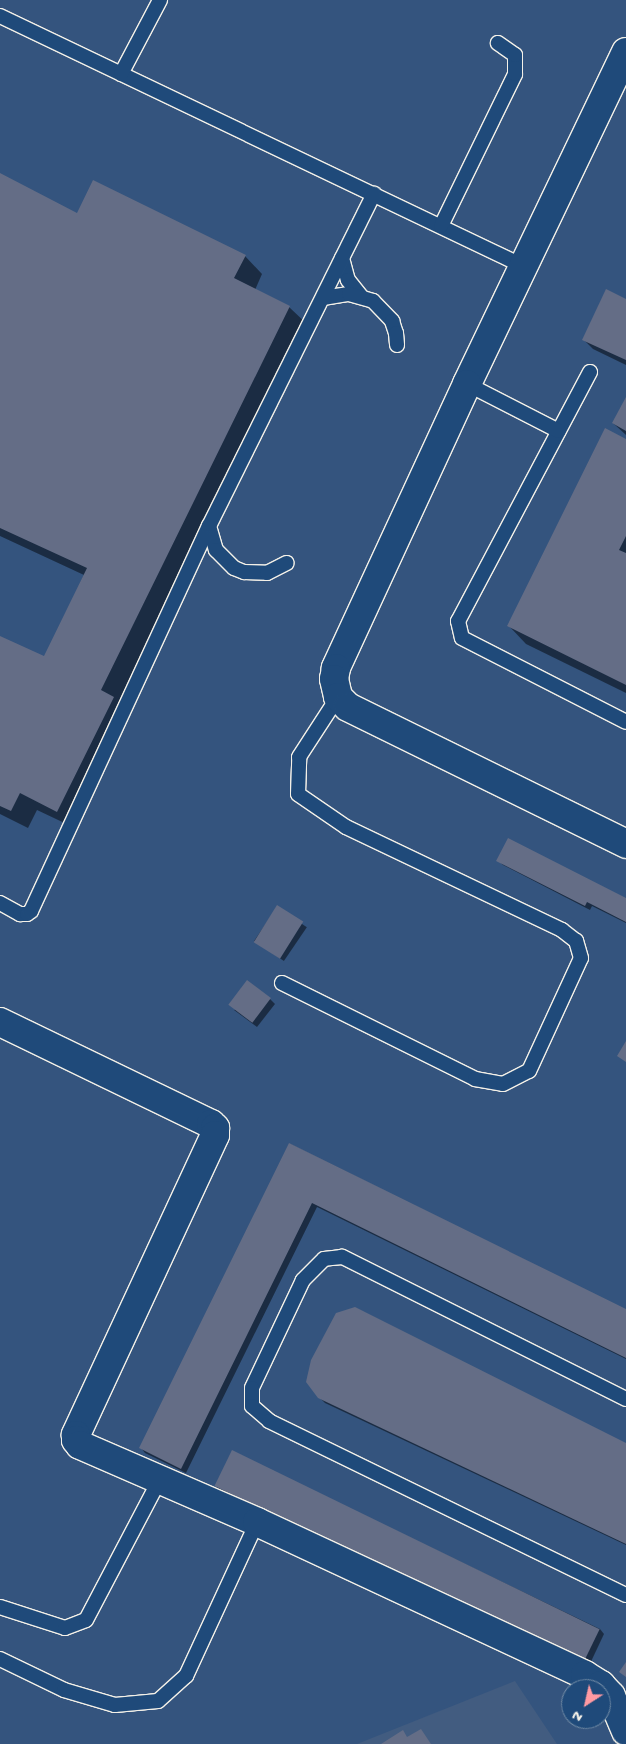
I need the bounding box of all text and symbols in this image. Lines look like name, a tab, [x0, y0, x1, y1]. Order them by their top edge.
north arrow	[561, 1679, 611, 1729]
text: N	[569, 1706, 586, 1725]

